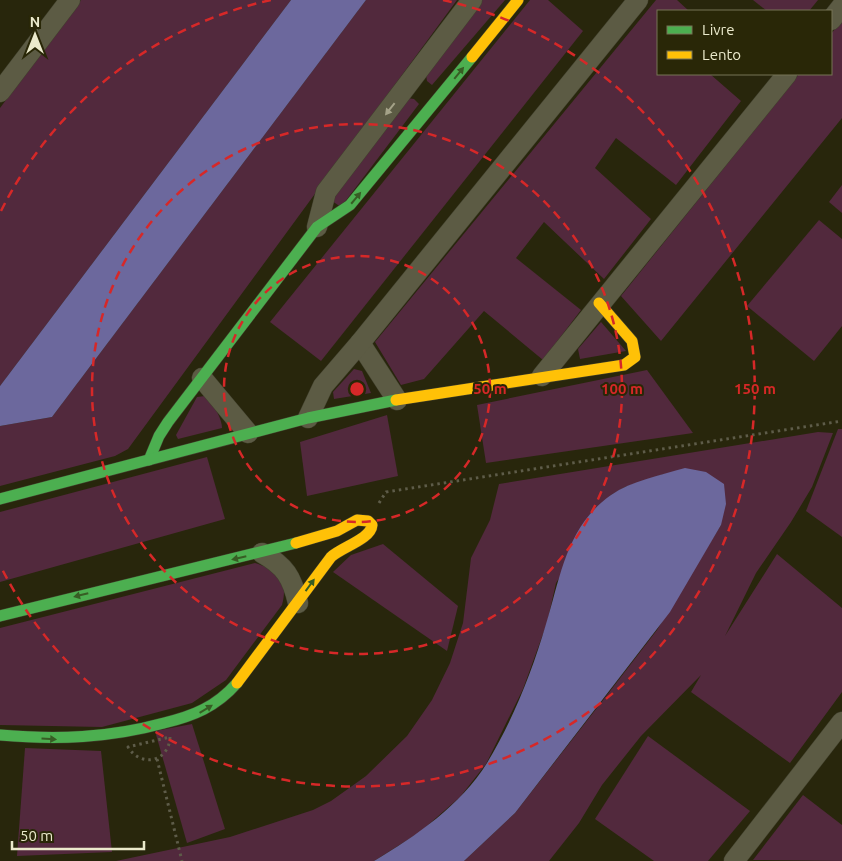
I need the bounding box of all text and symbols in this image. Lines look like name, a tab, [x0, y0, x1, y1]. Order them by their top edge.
north arrow	[10, 10, 60, 60]
legend	[657, 10, 832, 75]
text: N	[30, 14, 40, 30]
text: Livre	[702, 21, 735, 38]
text: Lento	[702, 46, 741, 63]
one-way arrow	[454, 67, 465, 80]
one-way arrow	[385, 102, 396, 115]
one-way arrow	[350, 193, 362, 205]
centre of rings	[348, 380, 366, 398]
text: 50 m	[473, 380, 507, 397]
text: 100 m	[601, 380, 643, 397]
text: 150 m	[734, 380, 776, 397]
one-way arrow	[231, 554, 246, 562]
one-way arrow	[305, 578, 315, 592]
one-way arrow	[73, 592, 88, 600]
one-way arrow	[200, 704, 213, 713]
one-way arrow	[41, 736, 57, 744]
scale bar	[12, 818, 145, 850]
text: 50 m	[20, 827, 53, 844]

